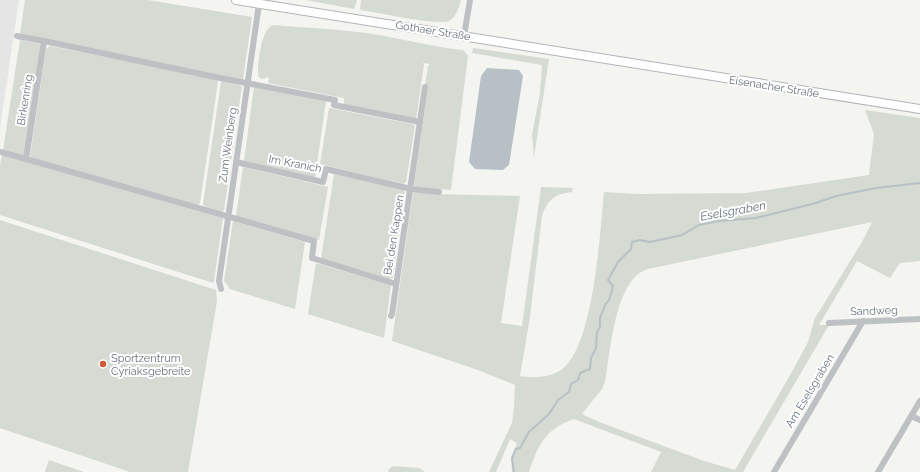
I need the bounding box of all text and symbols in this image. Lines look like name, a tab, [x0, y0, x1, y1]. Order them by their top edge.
street label: Gothaer Straße	[394, 19, 472, 43]
street label: Eisenacher Straße	[728, 73, 821, 101]
street label: Birkenring	[15, 74, 35, 126]
street label: Zum Weinberg	[216, 107, 240, 183]
street label: Im Kranich	[267, 152, 323, 176]
street label: Bei den Kappen	[381, 194, 407, 276]
water label: Eselsgraben	[699, 198, 767, 224]
street label: Sandweg	[850, 304, 898, 318]
place label: Sportzentrum Cyriaksgebreite	[111, 352, 191, 378]
street label: Am Eselsgraben	[783, 352, 837, 430]
marker: Sportzentrum Cyriaksgebreite	[98, 359, 108, 369]

